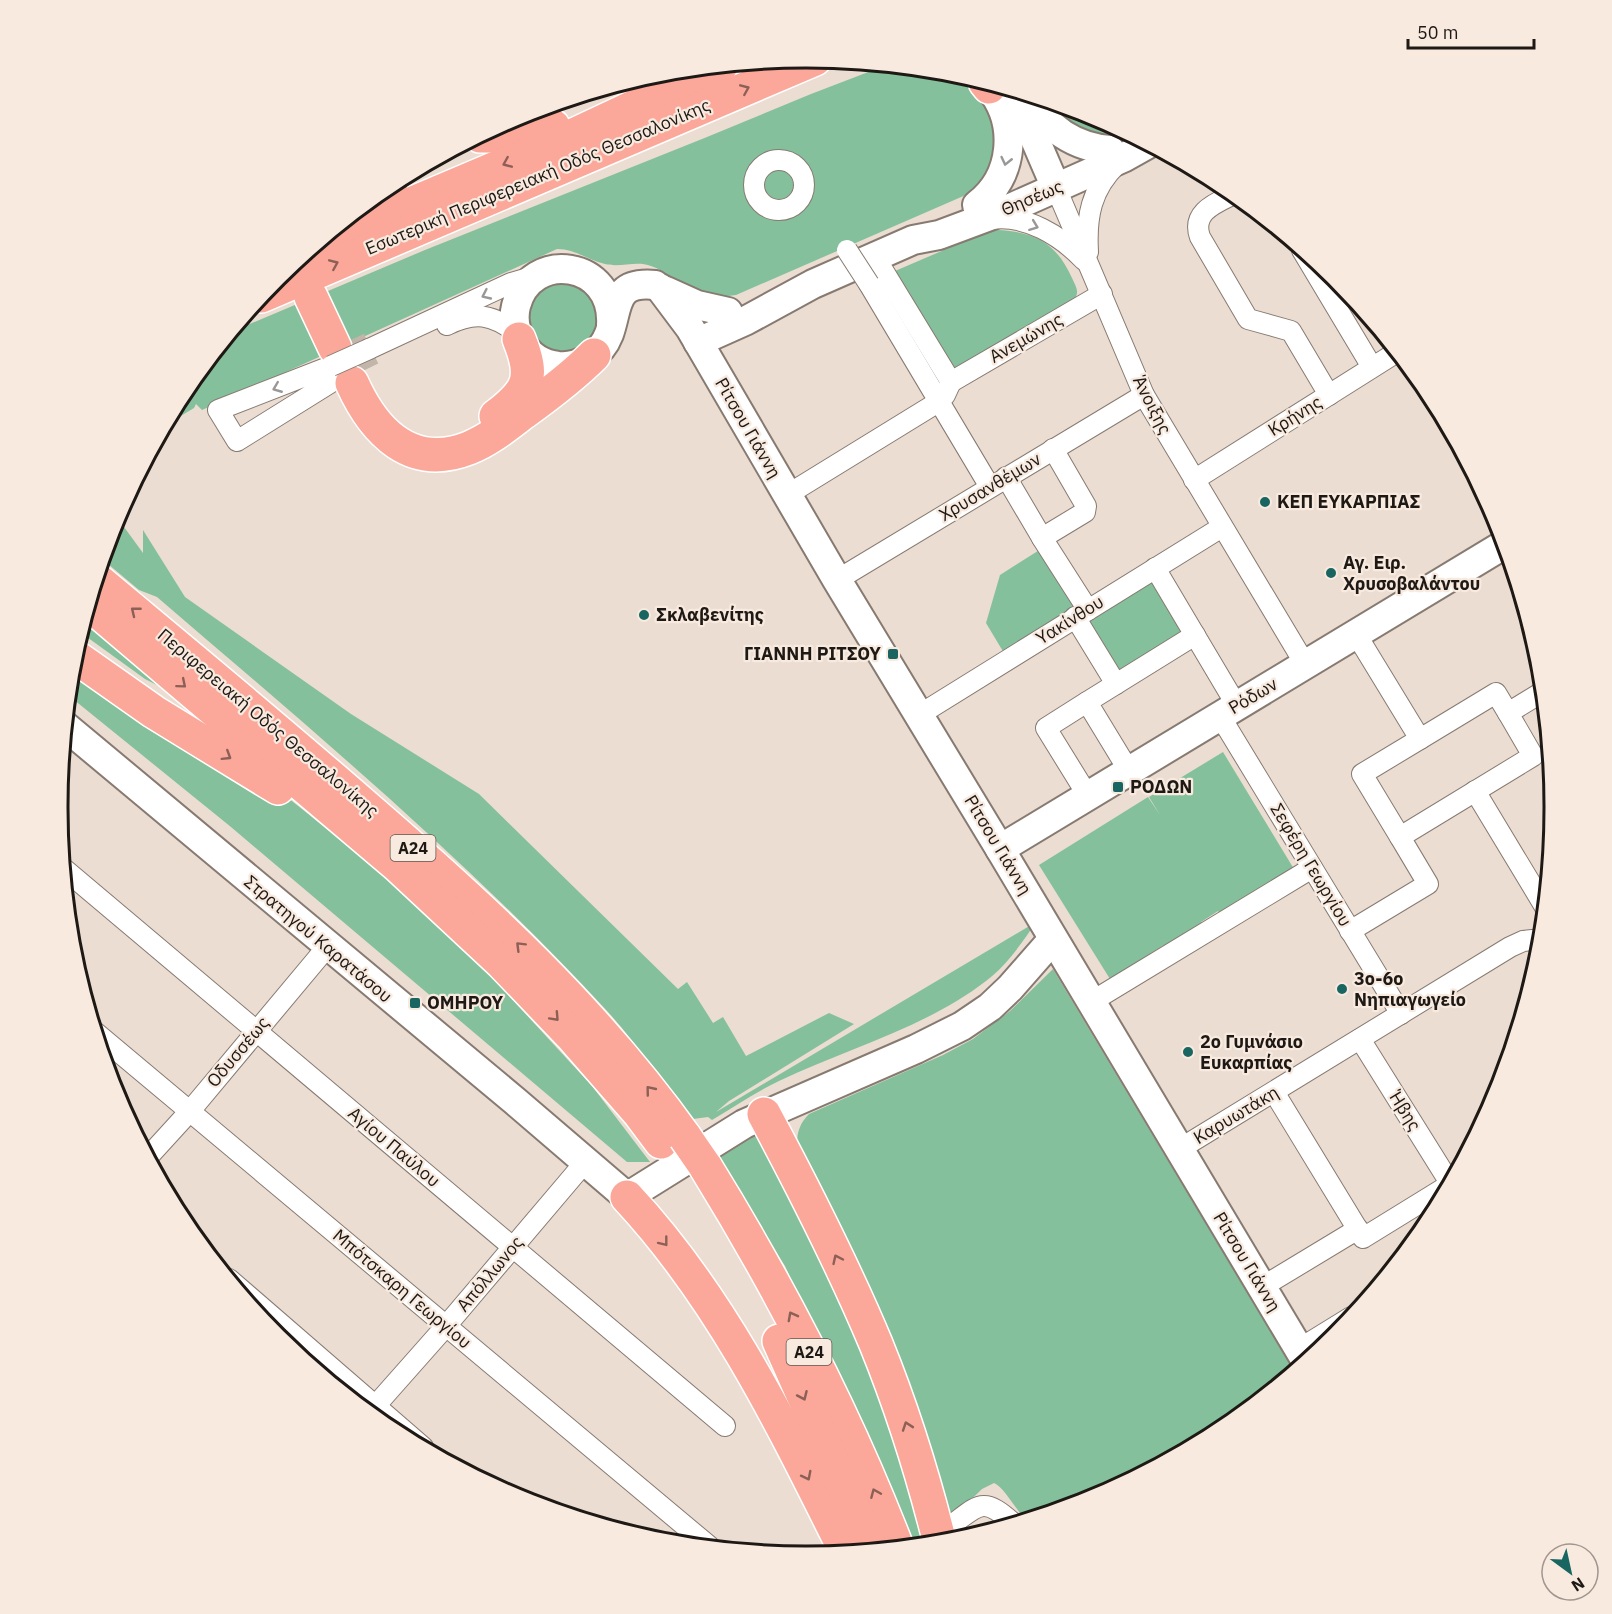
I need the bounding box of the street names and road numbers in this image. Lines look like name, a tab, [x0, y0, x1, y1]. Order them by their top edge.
street label: Εσωτερική Περιφερειακή Οδός Θεσσαλονίκης	[362, 93, 714, 260]
street label: Θησέως	[997, 174, 1066, 221]
street label: Ανεμώνης	[985, 307, 1067, 368]
street label: Άνοιξης	[1128, 372, 1177, 438]
street label: Ρίτσου Γιάννη	[710, 373, 787, 482]
street label: Κρήνης	[1263, 390, 1326, 441]
street label: Χρυσανθέμων	[935, 447, 1045, 526]
street label: Υακίνθου	[1032, 590, 1108, 649]
street label: Περιφερειακή Οδός Θεσσαλονίκης	[153, 623, 384, 822]
street label: Ρόδων	[1224, 672, 1281, 719]
street label: Ρίτσου Γιάννη	[960, 790, 1037, 899]
street label: Σεφέρη Γεωργίου	[1266, 799, 1357, 931]
road number: Α24	[390, 835, 436, 861]
street label: Στρατηγού Καρατάσου	[240, 870, 397, 1007]
street label: Οδυσσέως	[201, 1011, 274, 1092]
street label: Καρυωτάκη	[1189, 1080, 1283, 1149]
street label: Ήβης	[1384, 1086, 1427, 1135]
street label: Αγίου Παύλου	[344, 1101, 445, 1192]
street label: Ρίτσου Γιάννη	[1209, 1207, 1286, 1316]
street label: Μπότσκαρη Γεωργίου	[328, 1224, 476, 1353]
street label: Απόλλωνος	[451, 1231, 528, 1316]
road number: Α24	[786, 1339, 832, 1365]

